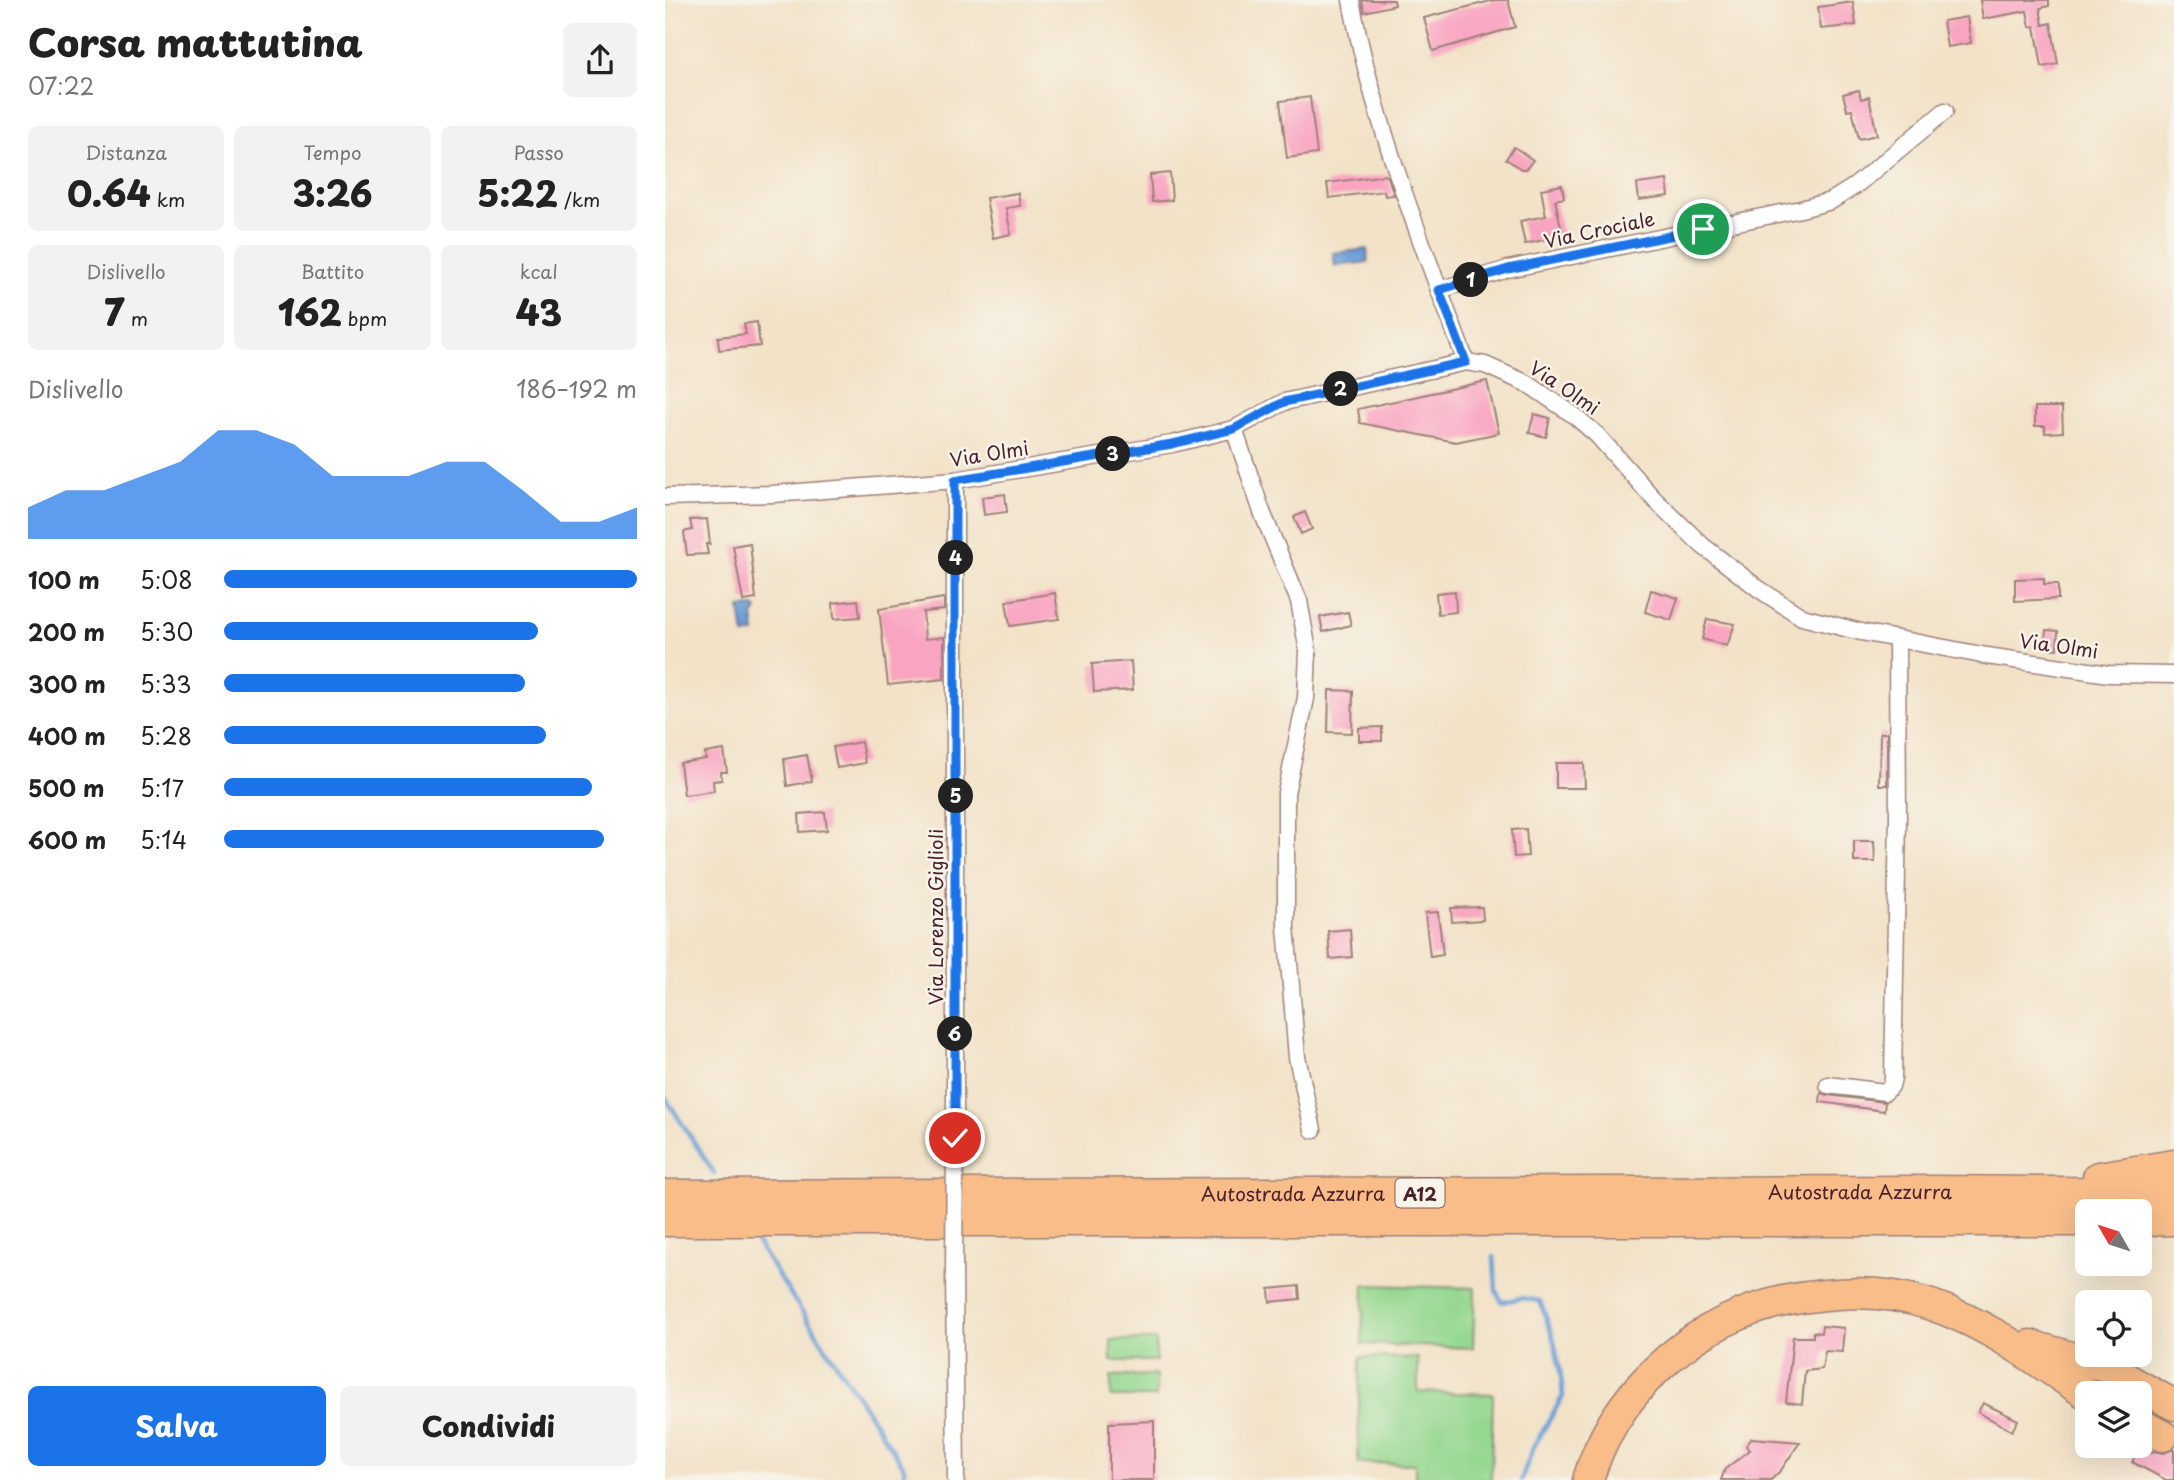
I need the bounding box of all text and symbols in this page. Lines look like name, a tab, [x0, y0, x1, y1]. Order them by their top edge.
text: Corsa mattutina	[28, 13, 363, 70]
button: share	[563, 23, 637, 97]
text: 07:22	[28, 68, 94, 103]
text: Distanza	[85, 138, 167, 166]
text: Tempo	[303, 138, 362, 166]
text: Passo	[514, 138, 564, 166]
text: 0.64	[67, 166, 150, 219]
text: 3:26	[292, 166, 373, 219]
text: 5:22	[477, 166, 558, 219]
text: km	[150, 185, 185, 213]
text: /km	[558, 185, 600, 213]
pin	[1673, 199, 1733, 259]
street label: Via Crociale	[1541, 204, 1657, 254]
icon: arrive	[1684, 210, 1722, 248]
text: Dislivello	[87, 257, 166, 285]
text: Battito	[301, 257, 364, 285]
text: kcal	[520, 257, 558, 285]
pin: 1	[1453, 262, 1489, 298]
text: 1	[1466, 265, 1475, 293]
text: 7	[104, 285, 125, 338]
text: 162	[278, 285, 342, 338]
text: 43	[516, 285, 562, 338]
text: m	[125, 304, 148, 332]
text: bpm	[342, 304, 387, 332]
street label: Via Olmi	[1524, 353, 1606, 421]
text: Dislivello	[28, 371, 123, 406]
text: 186–192 m	[516, 371, 637, 406]
pin: 2	[1323, 372, 1359, 406]
text: 2	[1334, 374, 1347, 402]
street label: Via Olmi	[948, 433, 1030, 473]
pin: 3	[1095, 436, 1131, 472]
text: 3	[1106, 439, 1119, 467]
pin: 4	[939, 540, 973, 576]
text: 4	[949, 543, 962, 571]
text: 100 m	[28, 562, 100, 597]
text: 5:08	[140, 562, 193, 597]
text: 200 m	[28, 614, 105, 649]
text: 5:30	[140, 614, 193, 649]
street label: Via Olmi	[2018, 626, 2100, 664]
text: 300 m	[28, 666, 106, 701]
text: 5:33	[140, 666, 192, 701]
text: 400 m	[28, 718, 106, 753]
text: 5:28	[140, 718, 192, 753]
text: 500 m	[28, 770, 105, 805]
text: 5:17	[140, 770, 184, 805]
pin: 5	[939, 778, 973, 814]
text: 5	[949, 781, 962, 809]
text: 600 m	[28, 822, 106, 857]
text: 5:14	[140, 822, 187, 857]
street label: Via Lorenzo Giglioli	[921, 829, 949, 1005]
pin: 6	[937, 1016, 973, 1052]
text: 6	[948, 1019, 961, 1047]
pin	[925, 1108, 985, 1168]
icon: check	[936, 1119, 974, 1157]
street label: Autostrada Azzurra	[1768, 1177, 1952, 1206]
road number: A12	[1395, 1178, 1445, 1208]
street label: Autostrada Azzurra	[1201, 1179, 1385, 1207]
north arrow	[2075, 1199, 2153, 1276]
map controls	[2075, 1199, 2152, 1458]
button: locate	[2075, 1290, 2152, 1367]
button: layers	[2075, 1381, 2152, 1458]
button: Salva	[28, 1386, 326, 1466]
button: Condividi	[340, 1386, 637, 1466]

